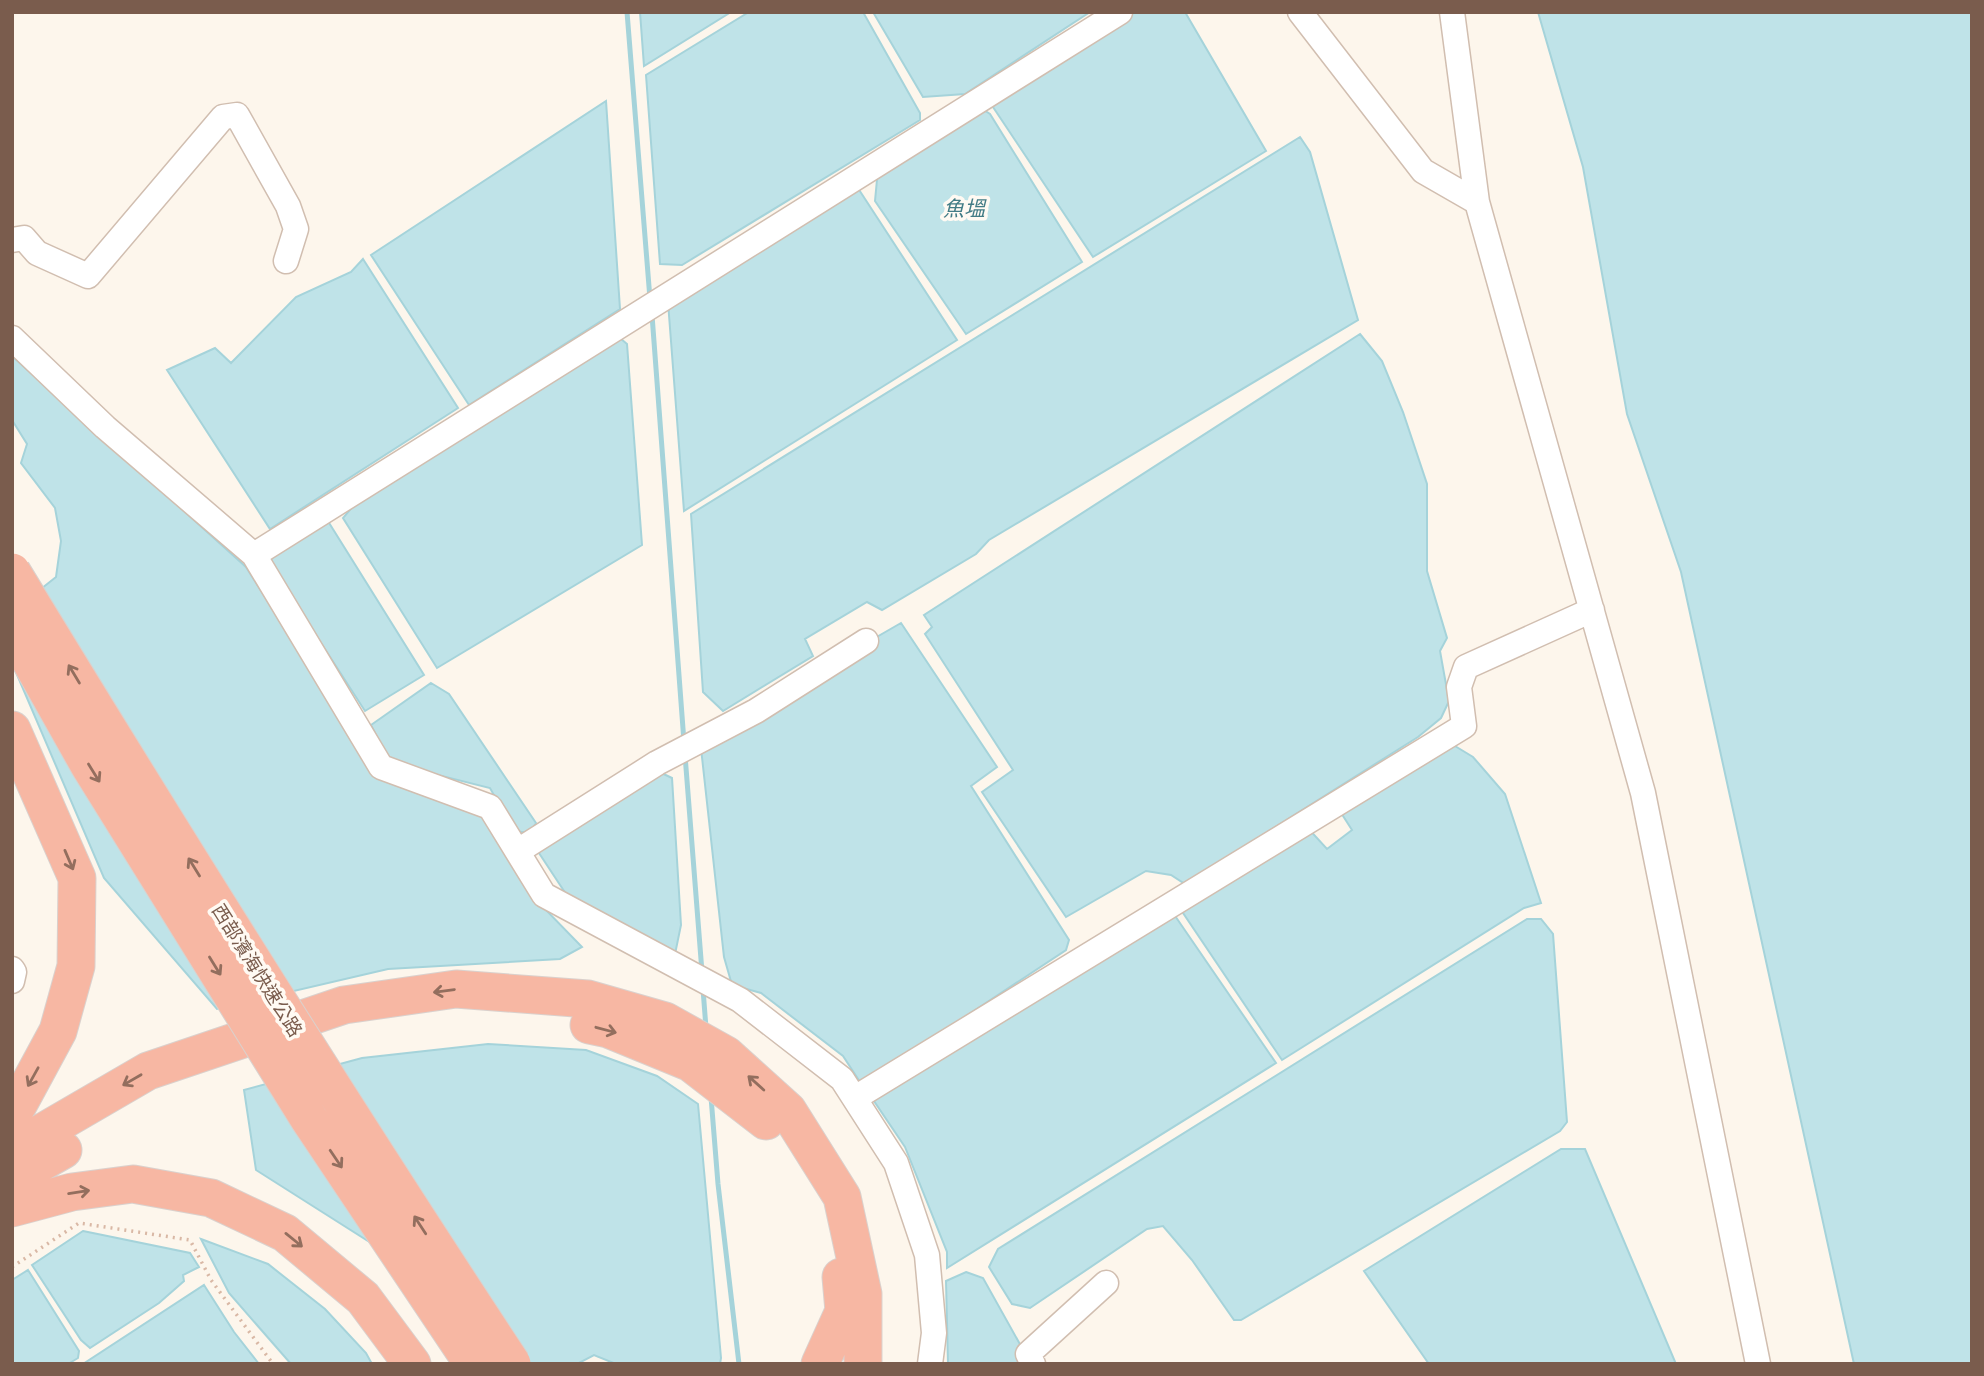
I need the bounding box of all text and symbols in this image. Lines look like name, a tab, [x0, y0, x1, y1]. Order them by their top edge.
water label: 魚塭	[943, 195, 987, 220]
one-way arrow	[67, 664, 81, 684]
one-way arrow	[88, 763, 102, 783]
one-way arrow	[63, 849, 76, 870]
one-way arrow	[186, 858, 200, 878]
street label: 西部濱海快速公路	[208, 899, 308, 1041]
one-way arrow	[208, 956, 222, 976]
one-way arrow	[433, 984, 456, 997]
one-way arrow	[595, 1024, 617, 1037]
one-way arrow	[26, 1066, 39, 1087]
one-way arrow	[123, 1073, 143, 1087]
one-way arrow	[748, 1074, 765, 1091]
one-way arrow	[328, 1149, 343, 1168]
one-way arrow	[67, 1185, 89, 1198]
one-way arrow	[413, 1216, 428, 1235]
one-way arrow	[284, 1232, 302, 1248]

